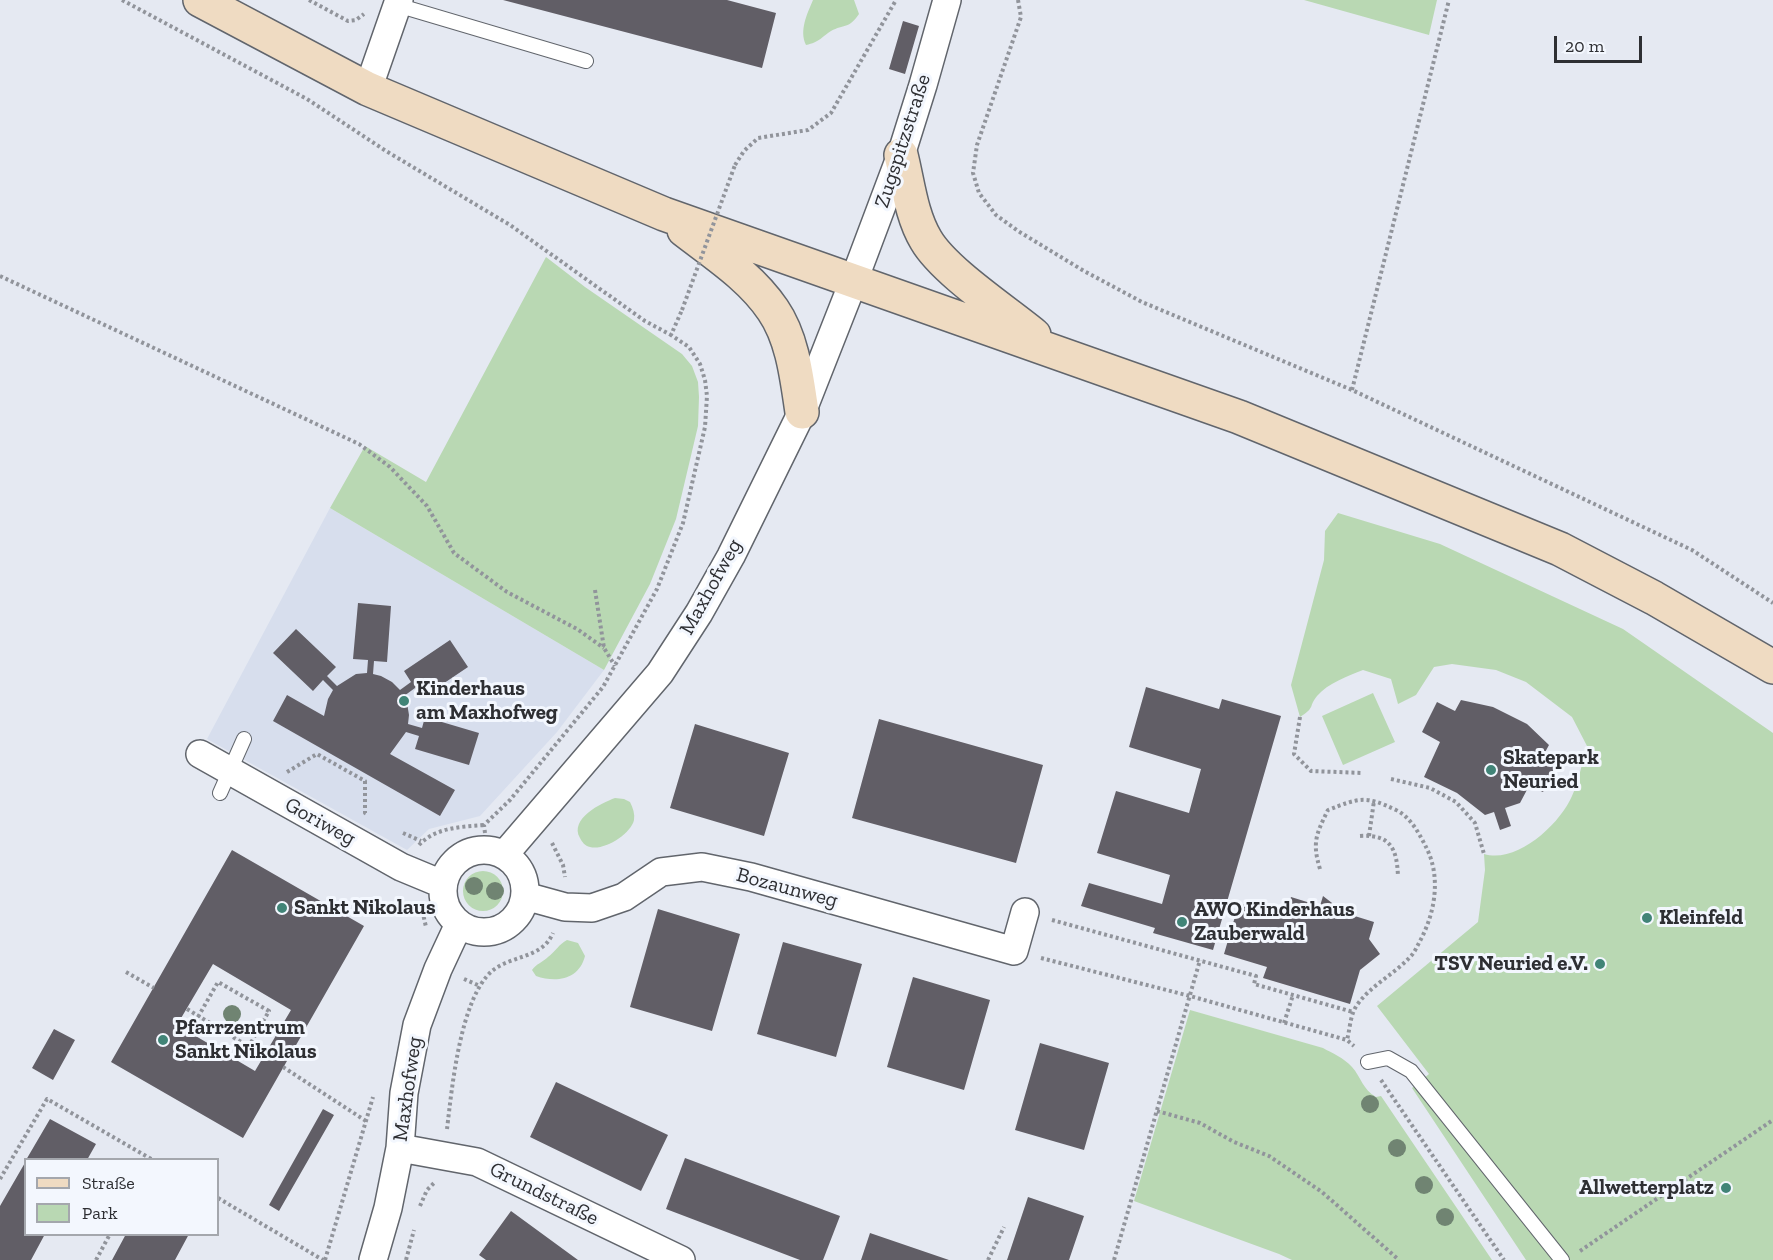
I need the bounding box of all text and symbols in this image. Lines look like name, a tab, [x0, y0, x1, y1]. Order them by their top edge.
scale bar	[1557, 24, 1646, 62]
text: 20 m	[1565, 35, 1604, 57]
street label: Zugspitzstraße	[870, 71, 936, 211]
street label: Maxhofweg	[674, 535, 748, 639]
place label: Kinderhaus am Maxhofweg	[416, 676, 558, 726]
marker: Kinderhaus am Maxhofweg	[397, 694, 411, 708]
place label: Skatepark Neuried	[1503, 745, 1599, 795]
marker: Skatepark Neuried	[1484, 763, 1498, 777]
street label: Goriweg	[280, 792, 360, 852]
street label: Bozaunweg	[734, 862, 840, 914]
place label: Sankt Nikolaus	[294, 895, 436, 921]
place label: AWO Kinderhaus Zauberwald	[1194, 897, 1355, 947]
marker: Sankt Nikolaus	[275, 901, 289, 915]
place label: Kleinfeld	[1659, 905, 1743, 931]
marker: Kleinfeld	[1640, 911, 1654, 925]
marker: AWO Kinderhaus Zauberwald	[1175, 915, 1189, 929]
place label: TSV Neuried e.V.	[1434, 951, 1588, 977]
marker: TSV Neuried e.V.	[1593, 957, 1607, 971]
place label: Pfarrzentrum Sankt Nikolaus	[175, 1015, 317, 1065]
marker: Pfarrzentrum Sankt Nikolaus	[156, 1033, 170, 1047]
street label: Maxhofweg	[388, 1035, 428, 1143]
street label: Grundstraße	[485, 1157, 603, 1231]
legend	[24, 1158, 219, 1236]
text: Straße	[82, 1172, 135, 1194]
place label: Allwetterplatz	[1579, 1175, 1714, 1201]
marker: Allwetterplatz	[1719, 1181, 1733, 1195]
text: Park	[82, 1202, 118, 1224]

